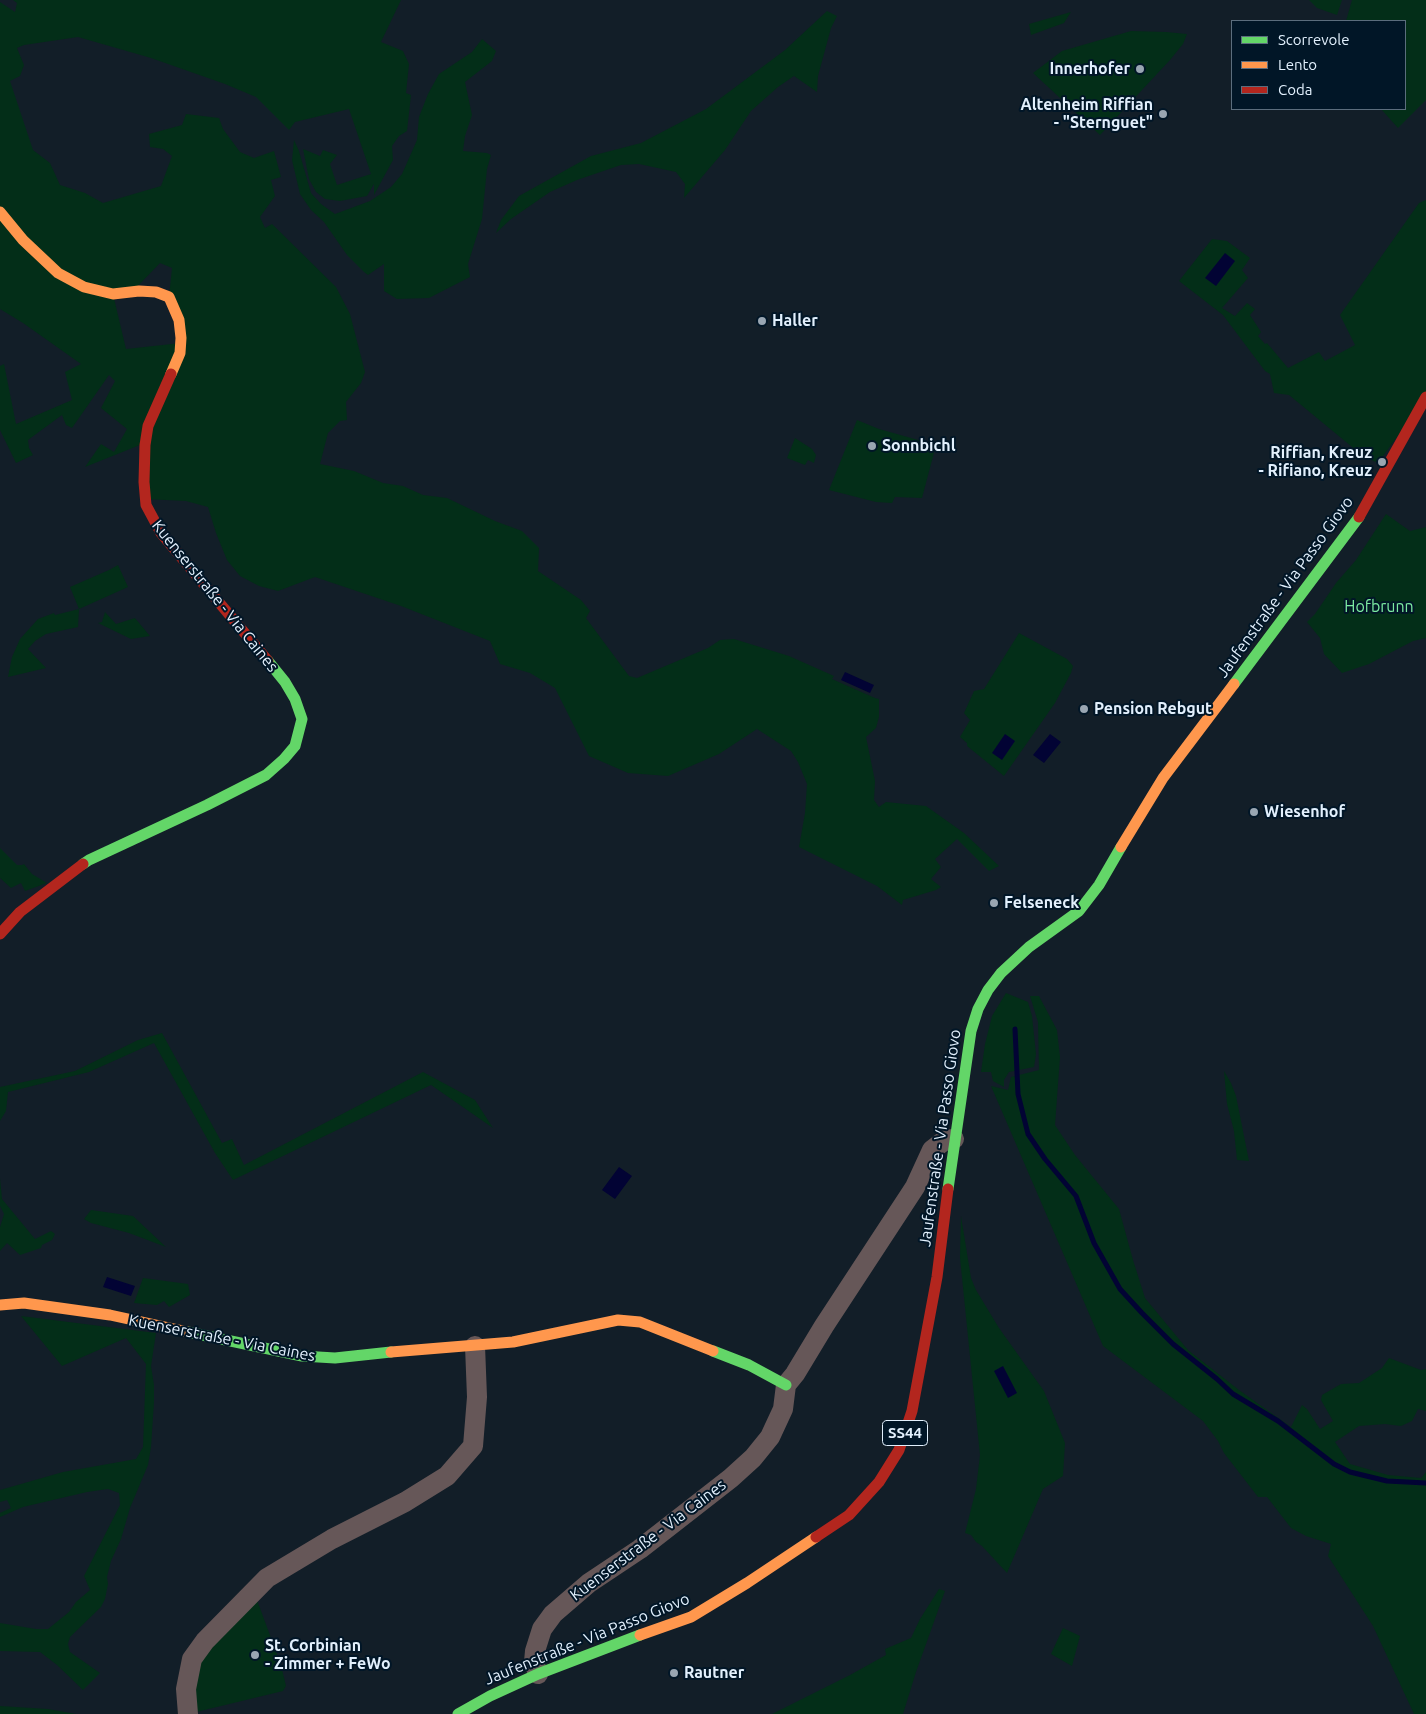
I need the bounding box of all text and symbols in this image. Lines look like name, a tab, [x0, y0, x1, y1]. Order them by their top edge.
legend	[1231, 20, 1406, 110]
text: Scorrevole	[1278, 31, 1349, 48]
text: Lento	[1278, 56, 1317, 73]
place label: Innerhofer	[1049, 59, 1130, 79]
marker: Innerhofer	[1134, 63, 1146, 75]
text: Coda	[1278, 81, 1312, 98]
place label: Altenheim Riffian - "Sternguet"	[1021, 95, 1153, 133]
marker: Altenheim Riffian - "Sternguet"	[1157, 108, 1169, 120]
place label: Haller	[772, 311, 818, 331]
marker: Haller	[756, 315, 768, 327]
place label: Sonnbichl	[882, 436, 956, 456]
marker: Sonnbichl	[866, 440, 878, 452]
place label: Riffian, Kreuz - Rifiano, Kreuz	[1258, 443, 1372, 481]
marker: Riffian, Kreuz - Rifiano, Kreuz	[1376, 456, 1388, 468]
street label: Jaufenstraße - Via Passo Giovo	[1213, 493, 1357, 681]
street label: Kuenserstraße - Via Caines	[148, 516, 282, 676]
park label: Hofbrunn	[1344, 597, 1414, 617]
place label: Pension Rebgut	[1094, 699, 1212, 719]
marker: Pension Rebgut	[1078, 703, 1090, 715]
place label: Wiesenhof	[1264, 802, 1345, 822]
marker: Wiesenhof	[1248, 806, 1260, 818]
place label: Felseneck	[1004, 893, 1079, 913]
marker: Felseneck	[988, 897, 1000, 909]
street label: Jaufenstraße - Via Passo Giovo	[915, 1028, 965, 1248]
street label: Kuenserstraße - Via Caines	[127, 1310, 317, 1366]
road number: SS44	[882, 1420, 928, 1446]
street label: Kuenserstraße - Via Caines	[566, 1475, 730, 1605]
street label: Jaufenstraße - Via Passo Giovo	[482, 1589, 692, 1689]
place label: St. Corbinian - Zimmer + FeWo	[265, 1636, 391, 1674]
marker: St. Corbinian - Zimmer + FeWo	[249, 1649, 261, 1661]
place label: Rautner	[684, 1663, 744, 1683]
marker: Rautner	[668, 1667, 680, 1679]

